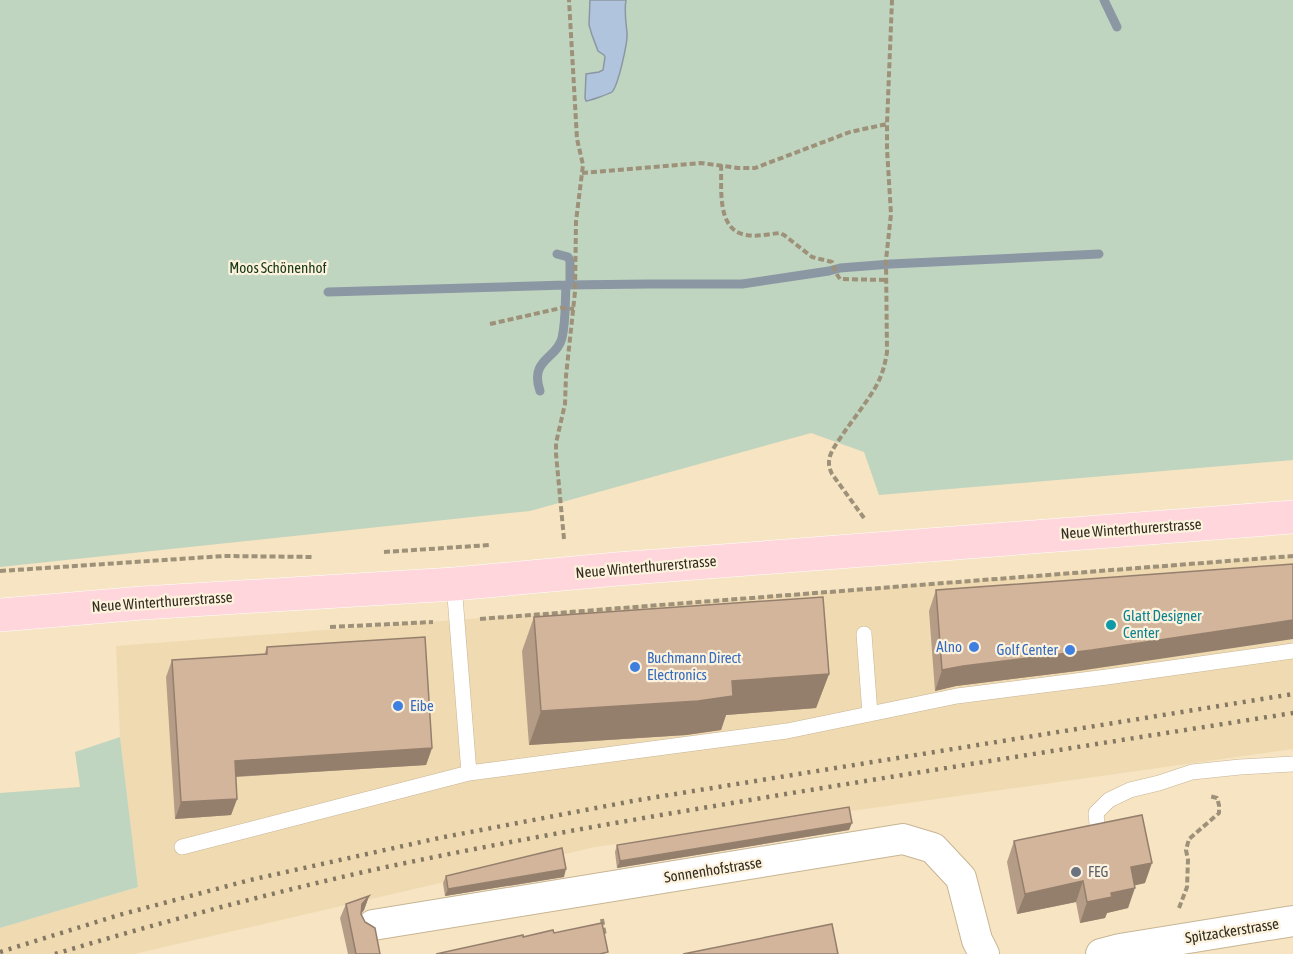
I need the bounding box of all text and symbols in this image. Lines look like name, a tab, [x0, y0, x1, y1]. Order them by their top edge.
park label: Moos Schönenhof	[229, 259, 327, 276]
street label: Neue Winterthurerstrasse	[1060, 515, 1202, 542]
street label: Neue Winterthurerstrasse	[575, 552, 717, 581]
street label: Neue Winterthurerstrasse	[91, 588, 233, 615]
place label: Glatt Designer Center	[1123, 607, 1202, 641]
marker: Glatt Designer Center	[1104, 618, 1118, 632]
place label: Alno	[936, 638, 962, 655]
marker: Alno	[967, 640, 981, 654]
place label: Golf Center	[997, 641, 1059, 658]
marker: Golf Center	[1063, 643, 1077, 657]
place label: Buchmann Direct Electronics	[647, 649, 741, 683]
marker: Buchmann Direct Electronics	[628, 660, 642, 674]
place label: Eibe	[410, 697, 434, 714]
marker: Eibe	[391, 699, 405, 713]
street label: Sonnenhofstrasse	[663, 853, 763, 886]
place label: FEG	[1088, 863, 1108, 880]
marker: FEG	[1069, 865, 1083, 879]
street label: Spitzackerstrasse	[1184, 915, 1280, 946]

